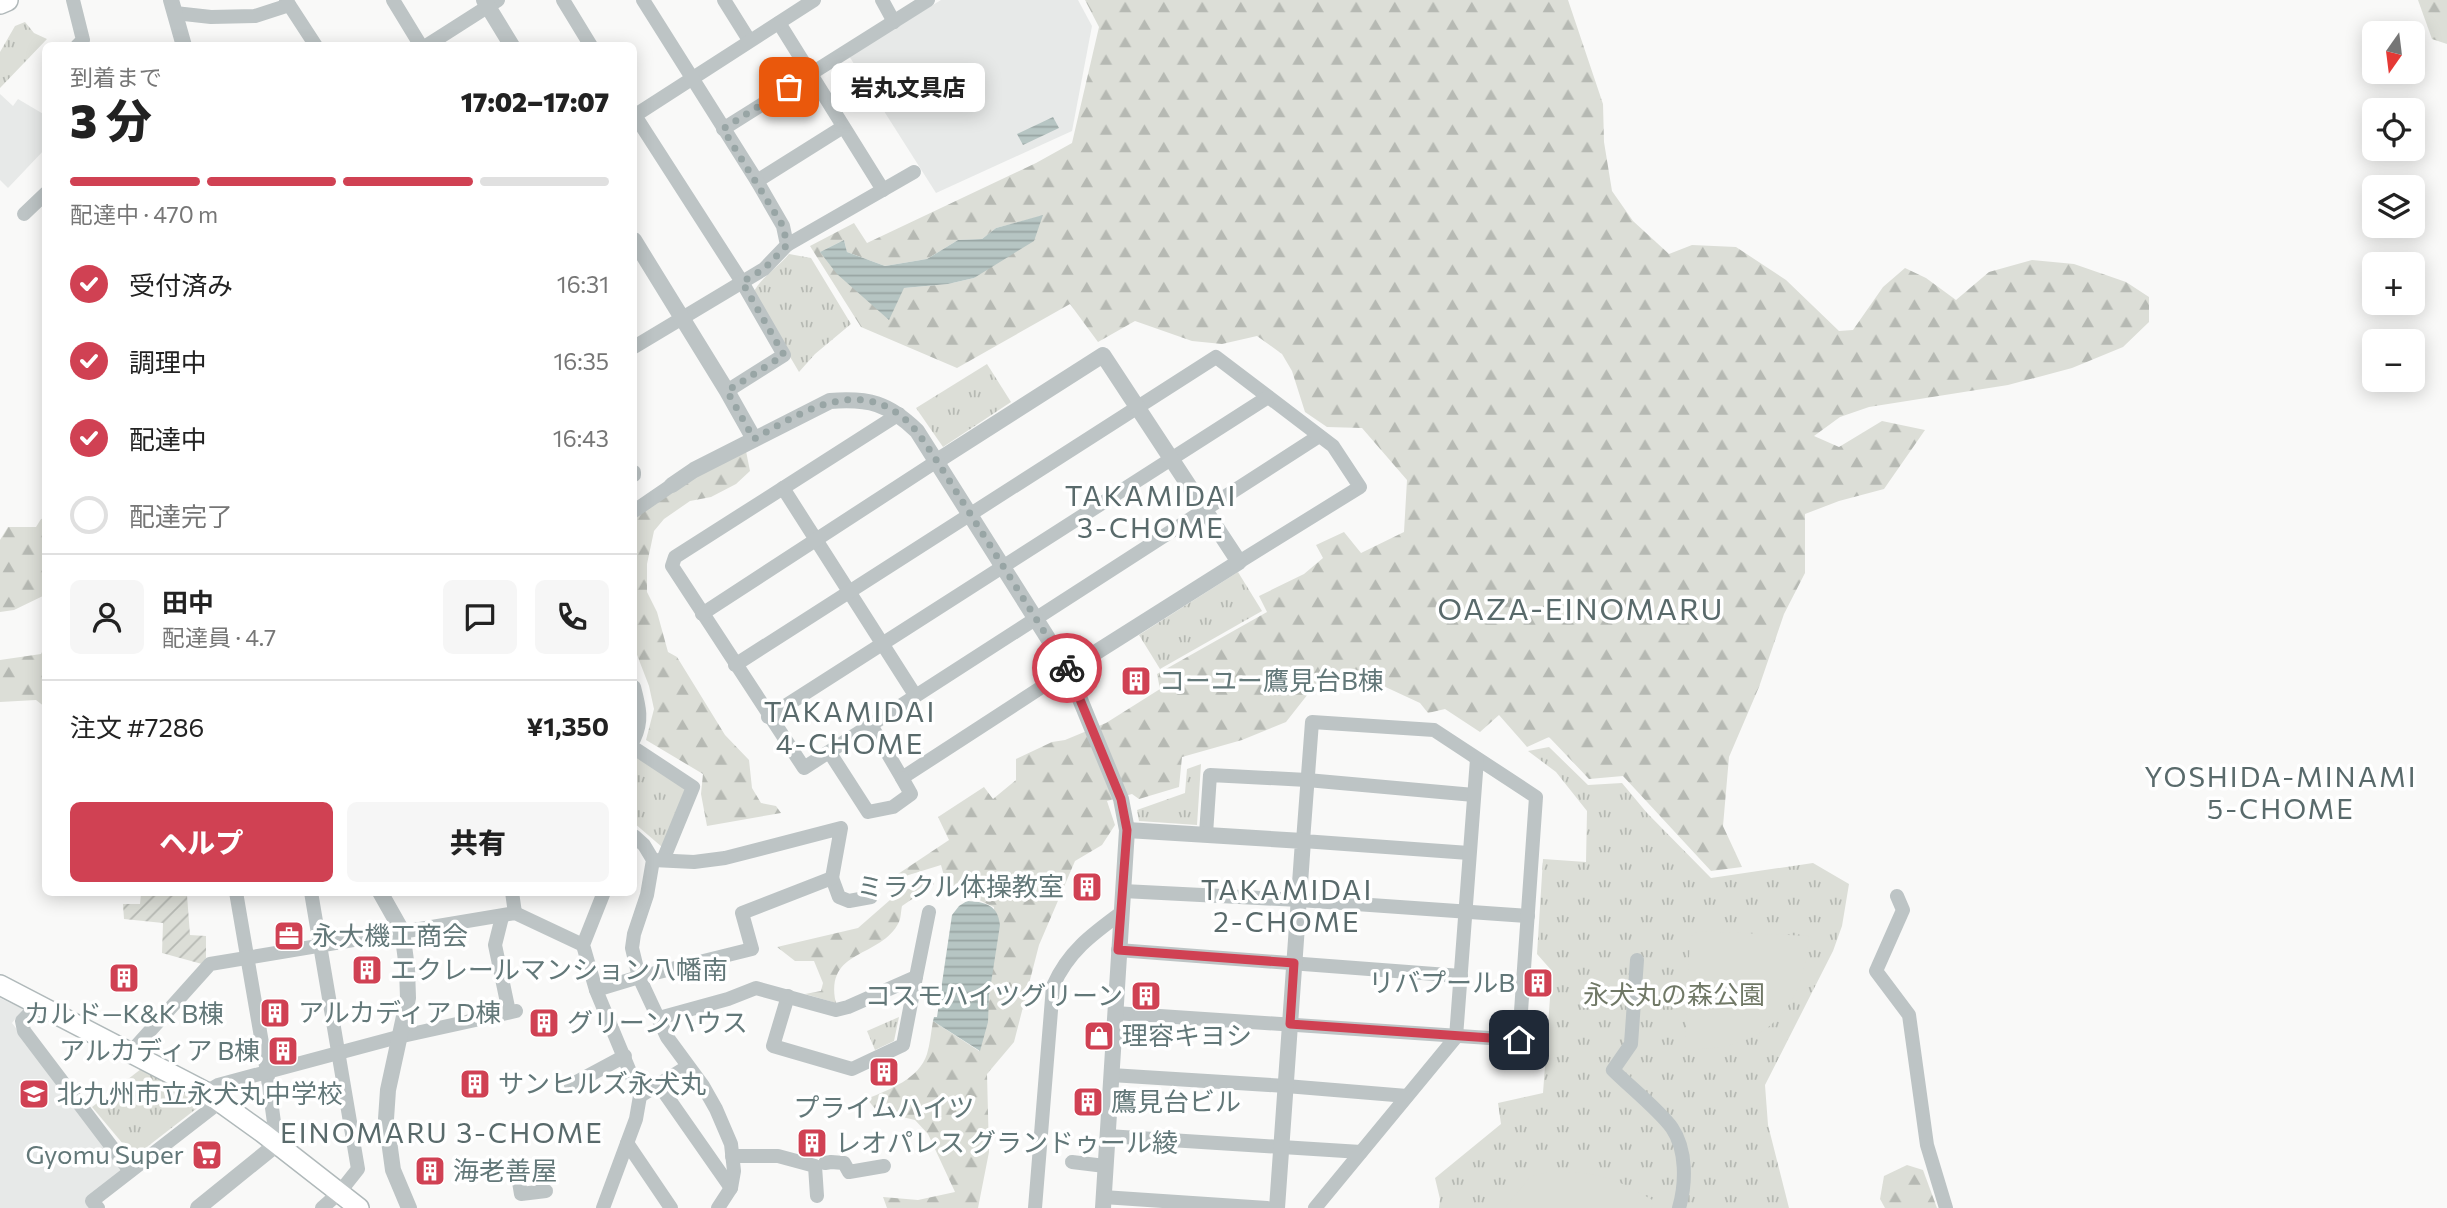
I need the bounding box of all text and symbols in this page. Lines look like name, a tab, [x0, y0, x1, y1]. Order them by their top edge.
north arrow	[2362, 21, 2426, 84]
map controls	[2362, 21, 2425, 392]
pin	[759, 57, 819, 117]
callout: 岩丸文具店	[831, 62, 985, 112]
text: 到着まで	[70, 63, 162, 91]
icon: bag	[770, 68, 808, 106]
text: 岩丸文具店	[851, 73, 966, 101]
text: 17:02–17:07	[461, 86, 609, 117]
text: 3 分	[70, 91, 152, 147]
button: locate	[2362, 98, 2425, 161]
button: layers	[2362, 175, 2425, 238]
text: 配達中 · 470 m	[70, 200, 218, 228]
button: +	[2362, 252, 2425, 315]
icon: check	[70, 265, 108, 303]
text: 受付済み	[129, 269, 233, 300]
text: 16:31	[557, 270, 609, 298]
button: −	[2362, 329, 2425, 392]
icon: check	[70, 342, 108, 380]
text: 調理中	[129, 346, 207, 377]
text: 16:35	[553, 347, 609, 375]
icon: check	[70, 419, 108, 457]
text: 配達中	[129, 423, 207, 454]
text: 16:43	[553, 424, 609, 452]
district label: TAKAMIDAI 3-CHOME	[1065, 478, 1237, 544]
text: 配達完了	[129, 500, 233, 531]
button: person	[70, 580, 144, 654]
button: chat	[443, 580, 517, 654]
button: phone	[535, 580, 609, 654]
text: 田中	[162, 586, 214, 617]
district label: OAZA-EINOMARU	[1438, 589, 1724, 626]
text: 配達員 · 4.7	[162, 623, 276, 651]
courier	[1032, 633, 1102, 703]
icon: bike	[1048, 649, 1086, 687]
building icon: コーユー鷹見台B棟	[1119, 664, 1153, 698]
place label: コーユー鷹見台B棟	[1159, 664, 1384, 695]
district label: TAKAMIDAI 4-CHOME	[764, 694, 936, 760]
text: ¥1,350	[527, 710, 609, 741]
text: 注文 #7286	[70, 711, 204, 742]
district label: YOSHIDA-MINAMI 5-CHOME	[2144, 759, 2418, 825]
button: ヘルプ	[70, 802, 333, 882]
button: 共有	[347, 802, 609, 882]
place label: ミラクル体操教室	[857, 870, 1064, 901]
building icon: ミラクル体操教室	[1070, 870, 1104, 904]
district label: TAKAMIDAI 2-CHOME	[1201, 872, 1373, 938]
office icon: 永大機工商会	[272, 919, 306, 953]
place label: 永大機工商会	[312, 919, 468, 950]
building icon: エクレールマンション八幡南	[350, 953, 384, 987]
place label: エクレールマンション八幡南	[390, 953, 728, 984]
building icon: カルド―K&K B棟	[107, 961, 141, 995]
place label: リバプールB	[1368, 966, 1515, 997]
building icon: リバプールB	[1521, 966, 1555, 1000]
park label: 永犬丸の森公園	[1583, 978, 1765, 1009]
place label: コスモハイツグリーン	[865, 979, 1123, 1010]
building icon: コスモハイツグリーン	[1129, 979, 1163, 1013]
building icon: アルカディア D棟	[258, 996, 292, 1030]
place label: アルカディア D棟	[298, 996, 501, 1027]
place label: カルド―K&K B棟	[24, 997, 224, 1028]
building icon: グリーンハウス	[527, 1006, 561, 1040]
place label: グリーンハウス	[567, 1006, 748, 1037]
pin	[1489, 1010, 1549, 1070]
shop icon: 理容キヨシ	[1082, 1019, 1116, 1053]
place label: 理容キヨシ	[1122, 1019, 1252, 1050]
icon: home	[1500, 1021, 1538, 1059]
place label: アルカディア B棟	[59, 1034, 260, 1065]
building icon: アルカディア B棟	[266, 1034, 300, 1068]
building icon: プライムハイツ	[867, 1055, 901, 1089]
building icon: サンヒルズ永犬丸	[458, 1067, 492, 1101]
place label: サンヒルズ永犬丸	[498, 1067, 706, 1098]
school or university icon: 北九州市立永犬丸中学校	[17, 1077, 51, 1111]
place label: 北九州市立永犬丸中学校	[57, 1077, 343, 1108]
building icon: 鷹見台ビル	[1071, 1085, 1105, 1119]
place label: 鷹見台ビル	[1111, 1085, 1241, 1116]
place label: プライムハイツ	[794, 1091, 974, 1122]
district label: EINOMARU 3-CHOME	[280, 1115, 604, 1149]
building icon: レオパレス グランドゥール綾	[795, 1126, 829, 1160]
place label: レオパレス グランドゥール綾	[835, 1126, 1178, 1157]
place label: Gyomu Super	[26, 1138, 184, 1169]
supermarket icon: Gyomu Super	[190, 1138, 224, 1172]
building icon: 海老善屋	[413, 1154, 447, 1188]
place label: 海老善屋	[453, 1154, 557, 1185]

